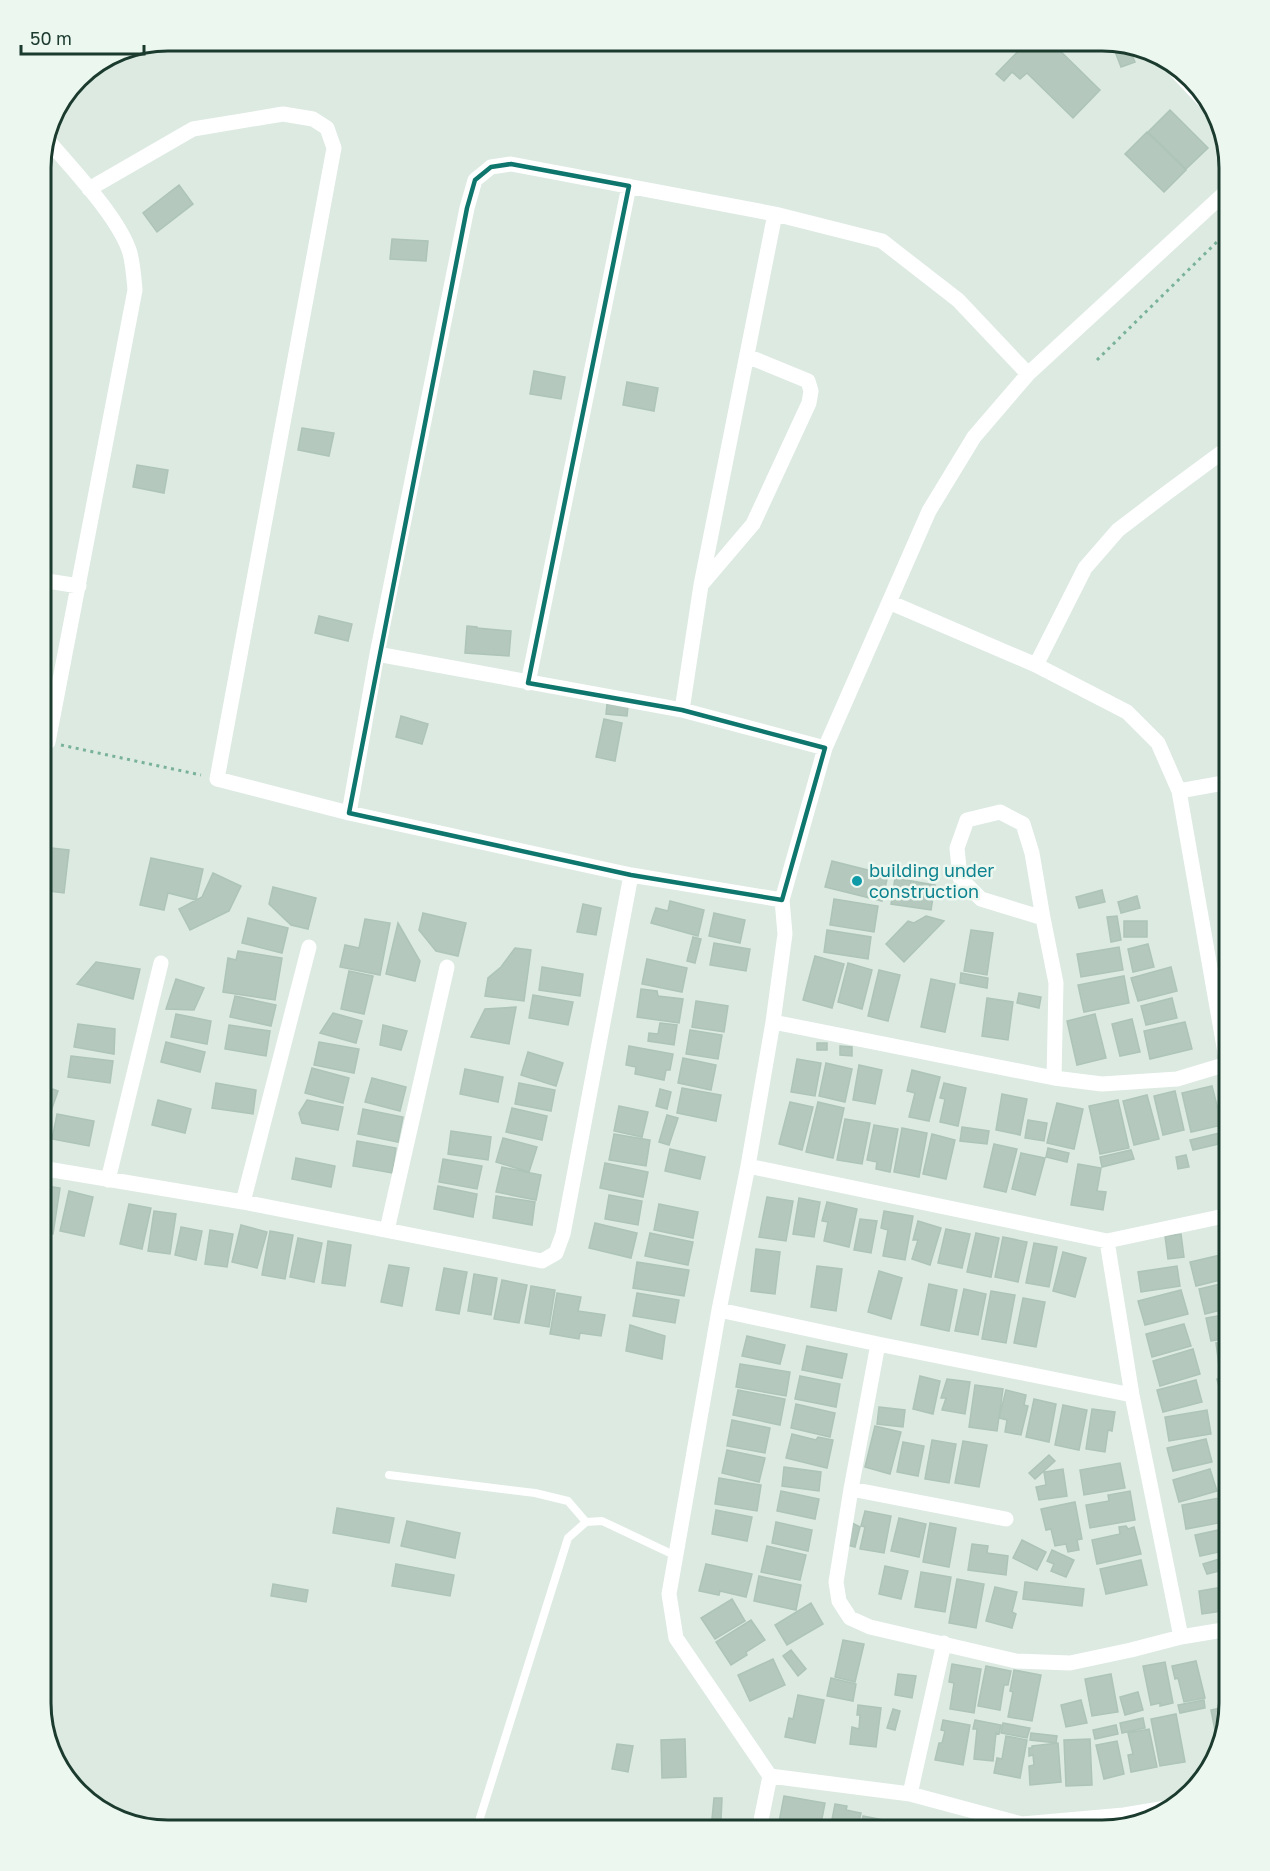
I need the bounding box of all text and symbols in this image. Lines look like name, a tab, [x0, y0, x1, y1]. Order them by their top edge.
scale bar	[21, 18, 144, 56]
text: 50 m	[30, 27, 72, 49]
place label: building under construction	[869, 859, 994, 902]
marker: building under construction	[850, 874, 864, 888]

